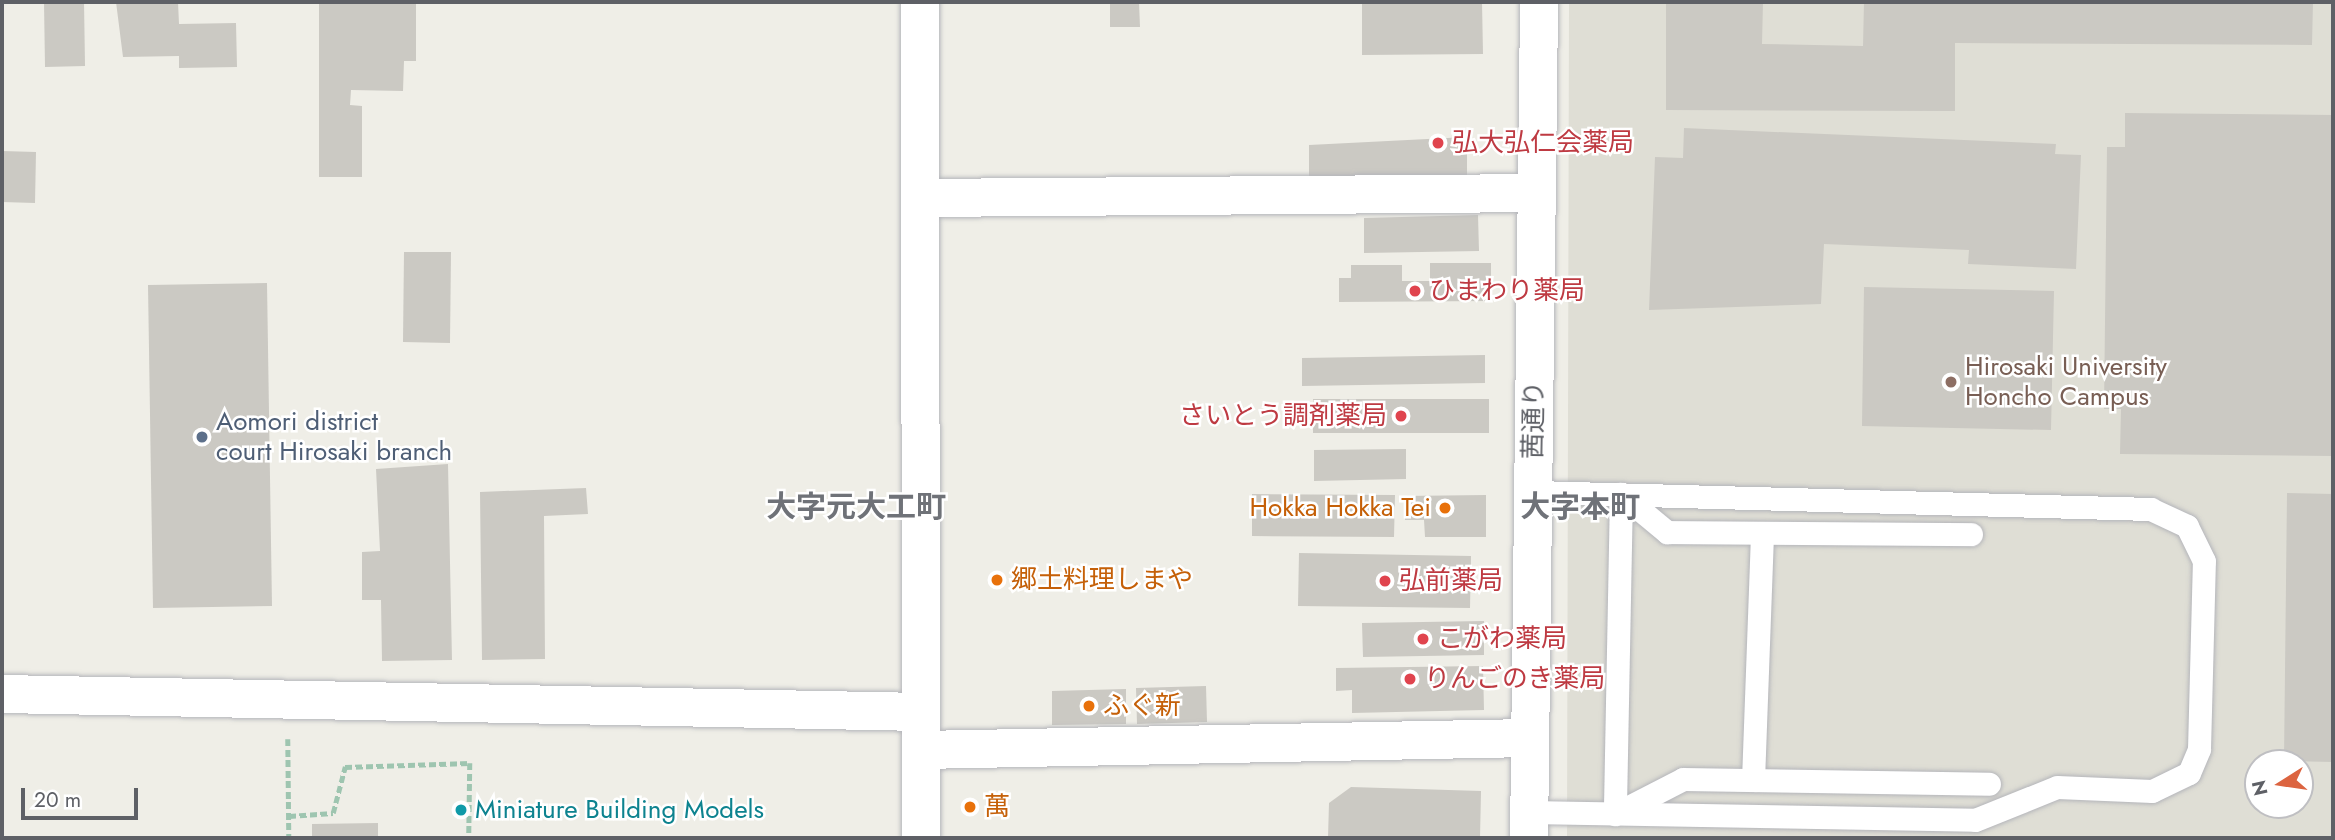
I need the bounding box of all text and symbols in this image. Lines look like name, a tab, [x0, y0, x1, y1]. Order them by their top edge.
place label: 弘大弘仁会薬局	[1452, 127, 1634, 159]
marker: 弘大弘仁会薬局	[1430, 135, 1446, 151]
place label: ひまわり薬局	[1429, 275, 1585, 307]
marker: ひまわり薬局	[1407, 283, 1423, 299]
place label: Hirosaki University Honcho Campus	[1965, 351, 2167, 412]
marker: Hirosaki University Honcho Campus	[1943, 374, 1959, 390]
street label: 茜通り	[1518, 381, 1550, 459]
place label: さいとう調剤薬局	[1179, 400, 1387, 432]
place label: Aomori district court Hirosaki branch	[216, 406, 452, 467]
marker: さいとう調剤薬局	[1393, 408, 1409, 424]
marker: Aomori district court Hirosaki branch	[194, 429, 210, 445]
district label: 大字元大工町	[766, 489, 946, 525]
district label: 大字本町	[1520, 489, 1640, 525]
place label: Hokka Hokka Tei	[1249, 492, 1431, 524]
marker: Hokka Hokka Tei	[1437, 500, 1453, 516]
place label: 郷土料理しまや	[1011, 564, 1193, 596]
place label: 弘前薬局	[1399, 565, 1503, 597]
marker: 郷土料理しまや	[989, 572, 1005, 588]
marker: 弘前薬局	[1377, 573, 1393, 589]
place label: こがわ薬局	[1437, 623, 1567, 655]
marker: こがわ薬局	[1415, 631, 1431, 647]
place label: りんごのき薬局	[1424, 663, 1606, 695]
marker: りんごのき薬局	[1402, 671, 1418, 687]
place label: ふぐ新	[1103, 690, 1181, 722]
marker: ふぐ新	[1081, 698, 1097, 714]
north arrow	[2244, 749, 2314, 819]
scale bar	[24, 774, 142, 818]
text: N	[2245, 778, 2275, 798]
text: 20 m	[34, 785, 81, 815]
place label: 萬	[984, 791, 1010, 823]
place label: Miniature Building Models	[475, 794, 764, 826]
marker: 萬	[962, 799, 978, 815]
marker: Miniature Building Models	[453, 802, 469, 818]

